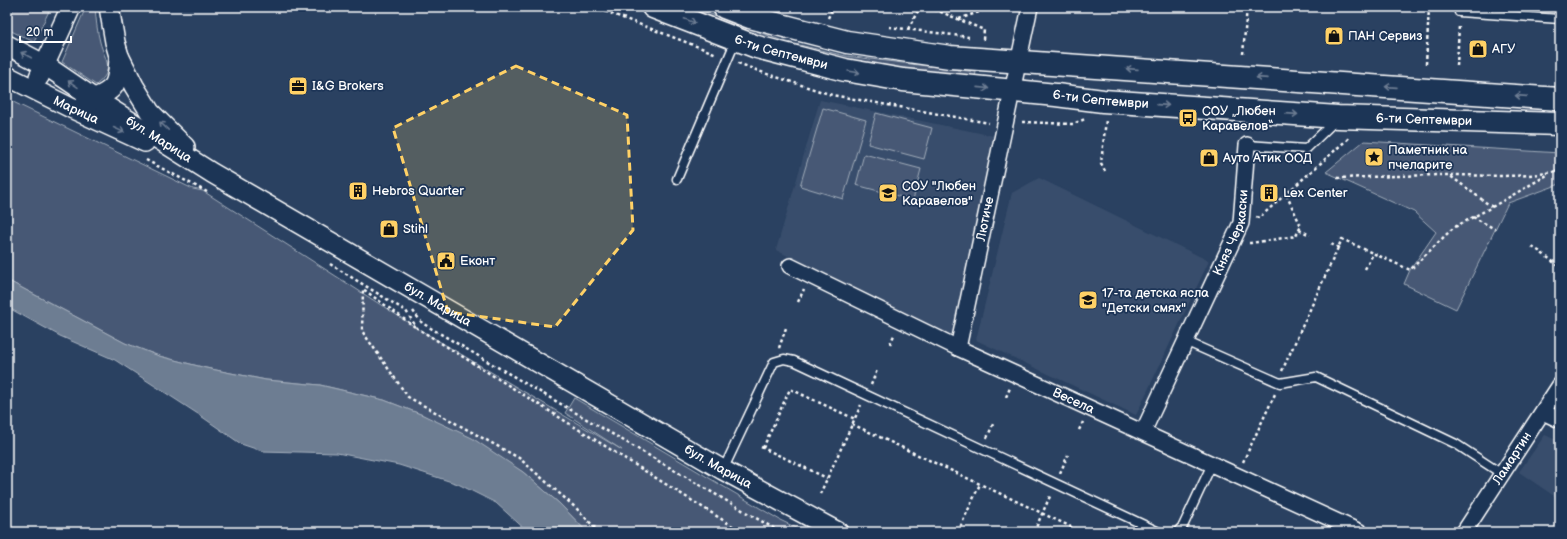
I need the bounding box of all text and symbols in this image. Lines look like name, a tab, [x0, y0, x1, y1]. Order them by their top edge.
scale bar	[20, 18, 71, 44]
one-way arrow	[683, 18, 695, 26]
text: 20 m	[26, 25, 53, 40]
shop icon: ПАН Сервиз	[1323, 25, 1345, 47]
place label: ПАН Сервиз	[1348, 28, 1422, 44]
street label: 6-ти Септември	[732, 31, 829, 73]
shop icon: АГУ	[1467, 38, 1489, 60]
place label: АГУ	[1491, 41, 1516, 57]
one-way arrow	[20, 51, 32, 59]
one-way arrow	[1126, 66, 1139, 73]
one-way arrow	[847, 68, 860, 76]
office icon: I&G Brokers	[287, 75, 309, 97]
one-way arrow	[1256, 75, 1269, 82]
place label: I&G Brokers	[312, 78, 384, 94]
one-way arrow	[68, 80, 79, 88]
one-way arrow	[976, 84, 989, 91]
one-way arrow	[1385, 84, 1398, 91]
street label: 6-ти Септември	[1052, 87, 1149, 112]
street label: Марица	[51, 92, 102, 128]
one-way arrow	[1515, 93, 1528, 100]
one-way arrow	[1156, 102, 1169, 109]
place label: СОУ „Любен Каравелов“	[1202, 103, 1276, 134]
bus stop icon: СОУ „Любен Каравелов“	[1177, 107, 1199, 129]
street label: 6-ти Септември	[1376, 110, 1473, 129]
one-way arrow	[1285, 111, 1298, 118]
street label: бул. Марица	[123, 113, 195, 166]
one-way arrow	[159, 121, 169, 131]
one-way arrow	[113, 127, 125, 135]
place label: Паметник на пчеларите	[1388, 142, 1468, 173]
place icon: Паметник на пчеларите	[1363, 146, 1385, 168]
shop icon: Ауто Атик ООД	[1198, 147, 1220, 169]
place label: Ауто Атик ООД	[1222, 150, 1312, 166]
place label: СОУ "Любен Каравелов"	[902, 178, 976, 209]
building icon: Hebros Quarter	[347, 180, 369, 202]
school or university icon: СОУ "Любен Каравелов"	[877, 182, 899, 204]
building icon: Lex Center	[1258, 182, 1280, 204]
place label: Hebros Quarter	[372, 183, 464, 199]
place label: Lex Center	[1283, 185, 1348, 201]
street label: Княз Черкаски	[1209, 189, 1252, 278]
street label: Лютиче	[972, 195, 998, 243]
shop icon: Stihl	[378, 218, 400, 240]
place label: Stihl	[403, 221, 428, 237]
public building icon: Еконт	[435, 250, 457, 272]
place label: Еконт	[460, 253, 495, 269]
street label: бул. Марица	[401, 278, 475, 330]
place label: 17-та детска ясла "Детски смях"	[1102, 285, 1209, 316]
school or university icon: 17-та детска ясла "Детски смях"	[1077, 289, 1099, 311]
street label: Весела	[1050, 384, 1097, 417]
street label: Ламартин	[1488, 429, 1535, 489]
street label: бул. Марица	[681, 441, 755, 492]

